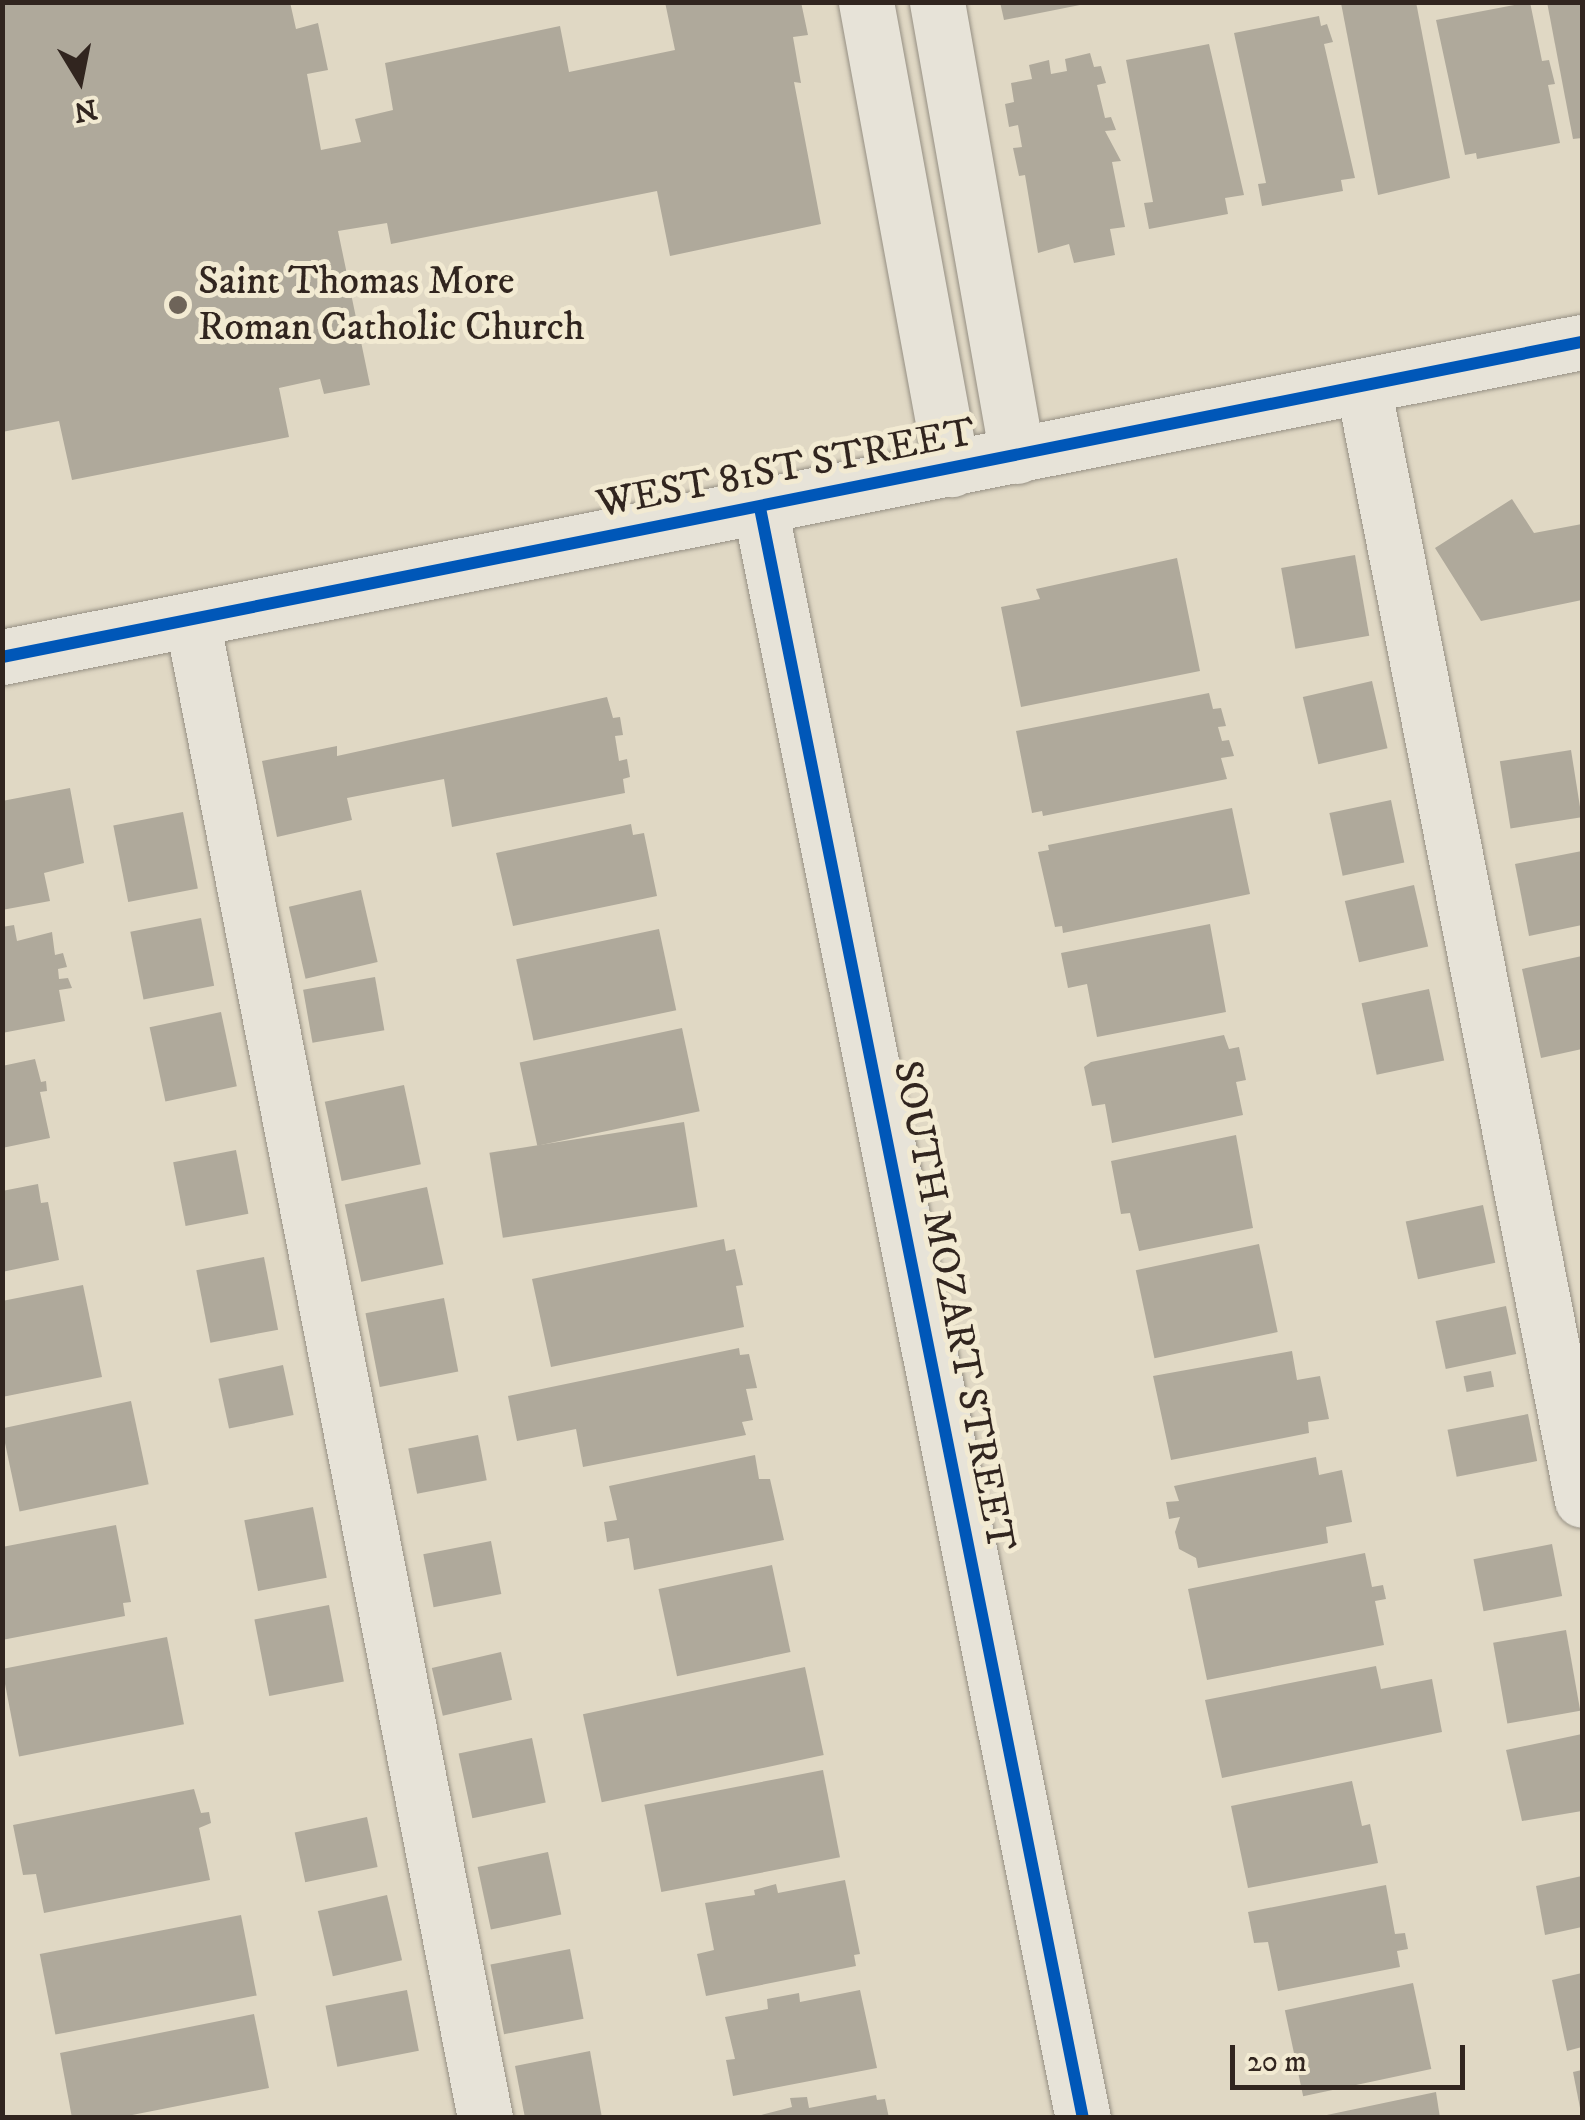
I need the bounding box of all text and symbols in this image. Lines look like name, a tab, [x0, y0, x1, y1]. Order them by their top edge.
north arrow	[30, 30, 130, 130]
text: N	[71, 91, 100, 129]
place label: Saint Thomas More Roman Catholic Church	[198, 258, 585, 352]
marker: Saint Thomas More Roman Catholic Church	[167, 294, 189, 316]
street label: WEST 81ST STREET	[593, 409, 979, 529]
street label: SOUTH MOZART STREET	[882, 1057, 1024, 1555]
scale bar	[1235, 2025, 1470, 2087]
text: 20 m	[1247, 2044, 1307, 2081]

